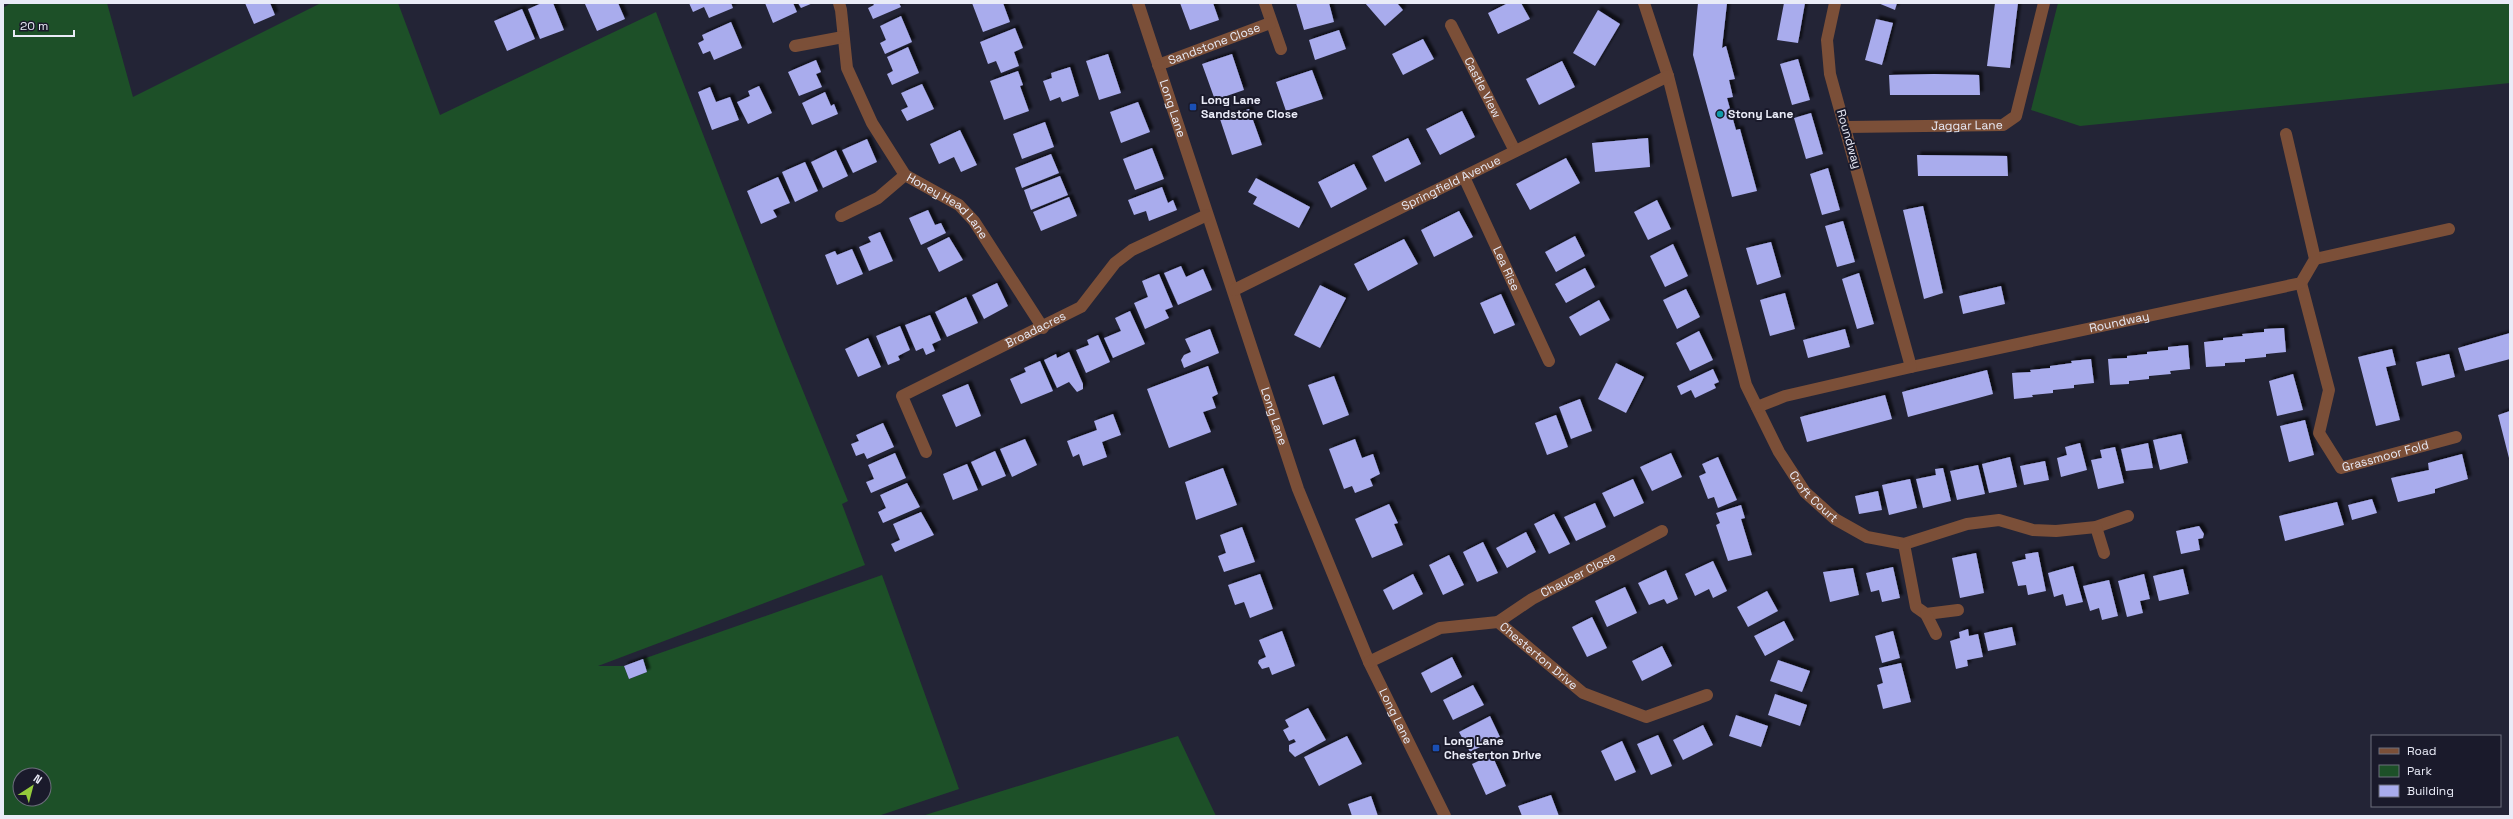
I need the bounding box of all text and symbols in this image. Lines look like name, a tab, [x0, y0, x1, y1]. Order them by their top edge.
scale bar	[14, 12, 74, 38]
text: 20 m	[20, 18, 48, 34]
street label: Sandstone Close	[1166, 19, 1263, 69]
street label: Castle View	[1461, 54, 1505, 121]
street label: Long Lane	[1156, 77, 1190, 139]
place label: Long Lane Sandstone Close	[1201, 92, 1298, 122]
marker: Long Lane Sandstone Close	[1188, 102, 1198, 112]
place label: Stony Lane	[1728, 106, 1793, 122]
street label: Roundway	[1833, 107, 1865, 171]
marker: Stony Lane	[1715, 109, 1725, 119]
street label: Jaggar Lane	[1931, 117, 2003, 134]
street label: Springfield Avenue	[1399, 152, 1503, 214]
street label: Honey Head Lane	[904, 169, 992, 242]
street label: Lea Rise	[1489, 244, 1524, 294]
street label: Broadacres	[1002, 308, 1069, 351]
street label: Roundway	[2088, 308, 2151, 336]
street label: Long Lane	[1257, 385, 1291, 447]
street label: Grassmoor Fold	[2340, 437, 2430, 475]
street label: Croft Court	[1785, 468, 1841, 526]
street label: Chaucer Close	[1538, 549, 1618, 601]
street label: Chesterton Drive	[1496, 619, 1581, 693]
street label: Long Lane	[1375, 686, 1416, 747]
place label: Long Lane Chesterton Drive	[1444, 733, 1542, 763]
legend	[2371, 735, 2501, 807]
marker: Long Lane Chesterton Drive	[1431, 743, 1441, 753]
text: Road	[2407, 743, 2436, 759]
text: Park	[2407, 763, 2432, 779]
north arrow	[12, 767, 52, 807]
text: N	[31, 771, 45, 787]
text: Building	[2407, 783, 2454, 799]

